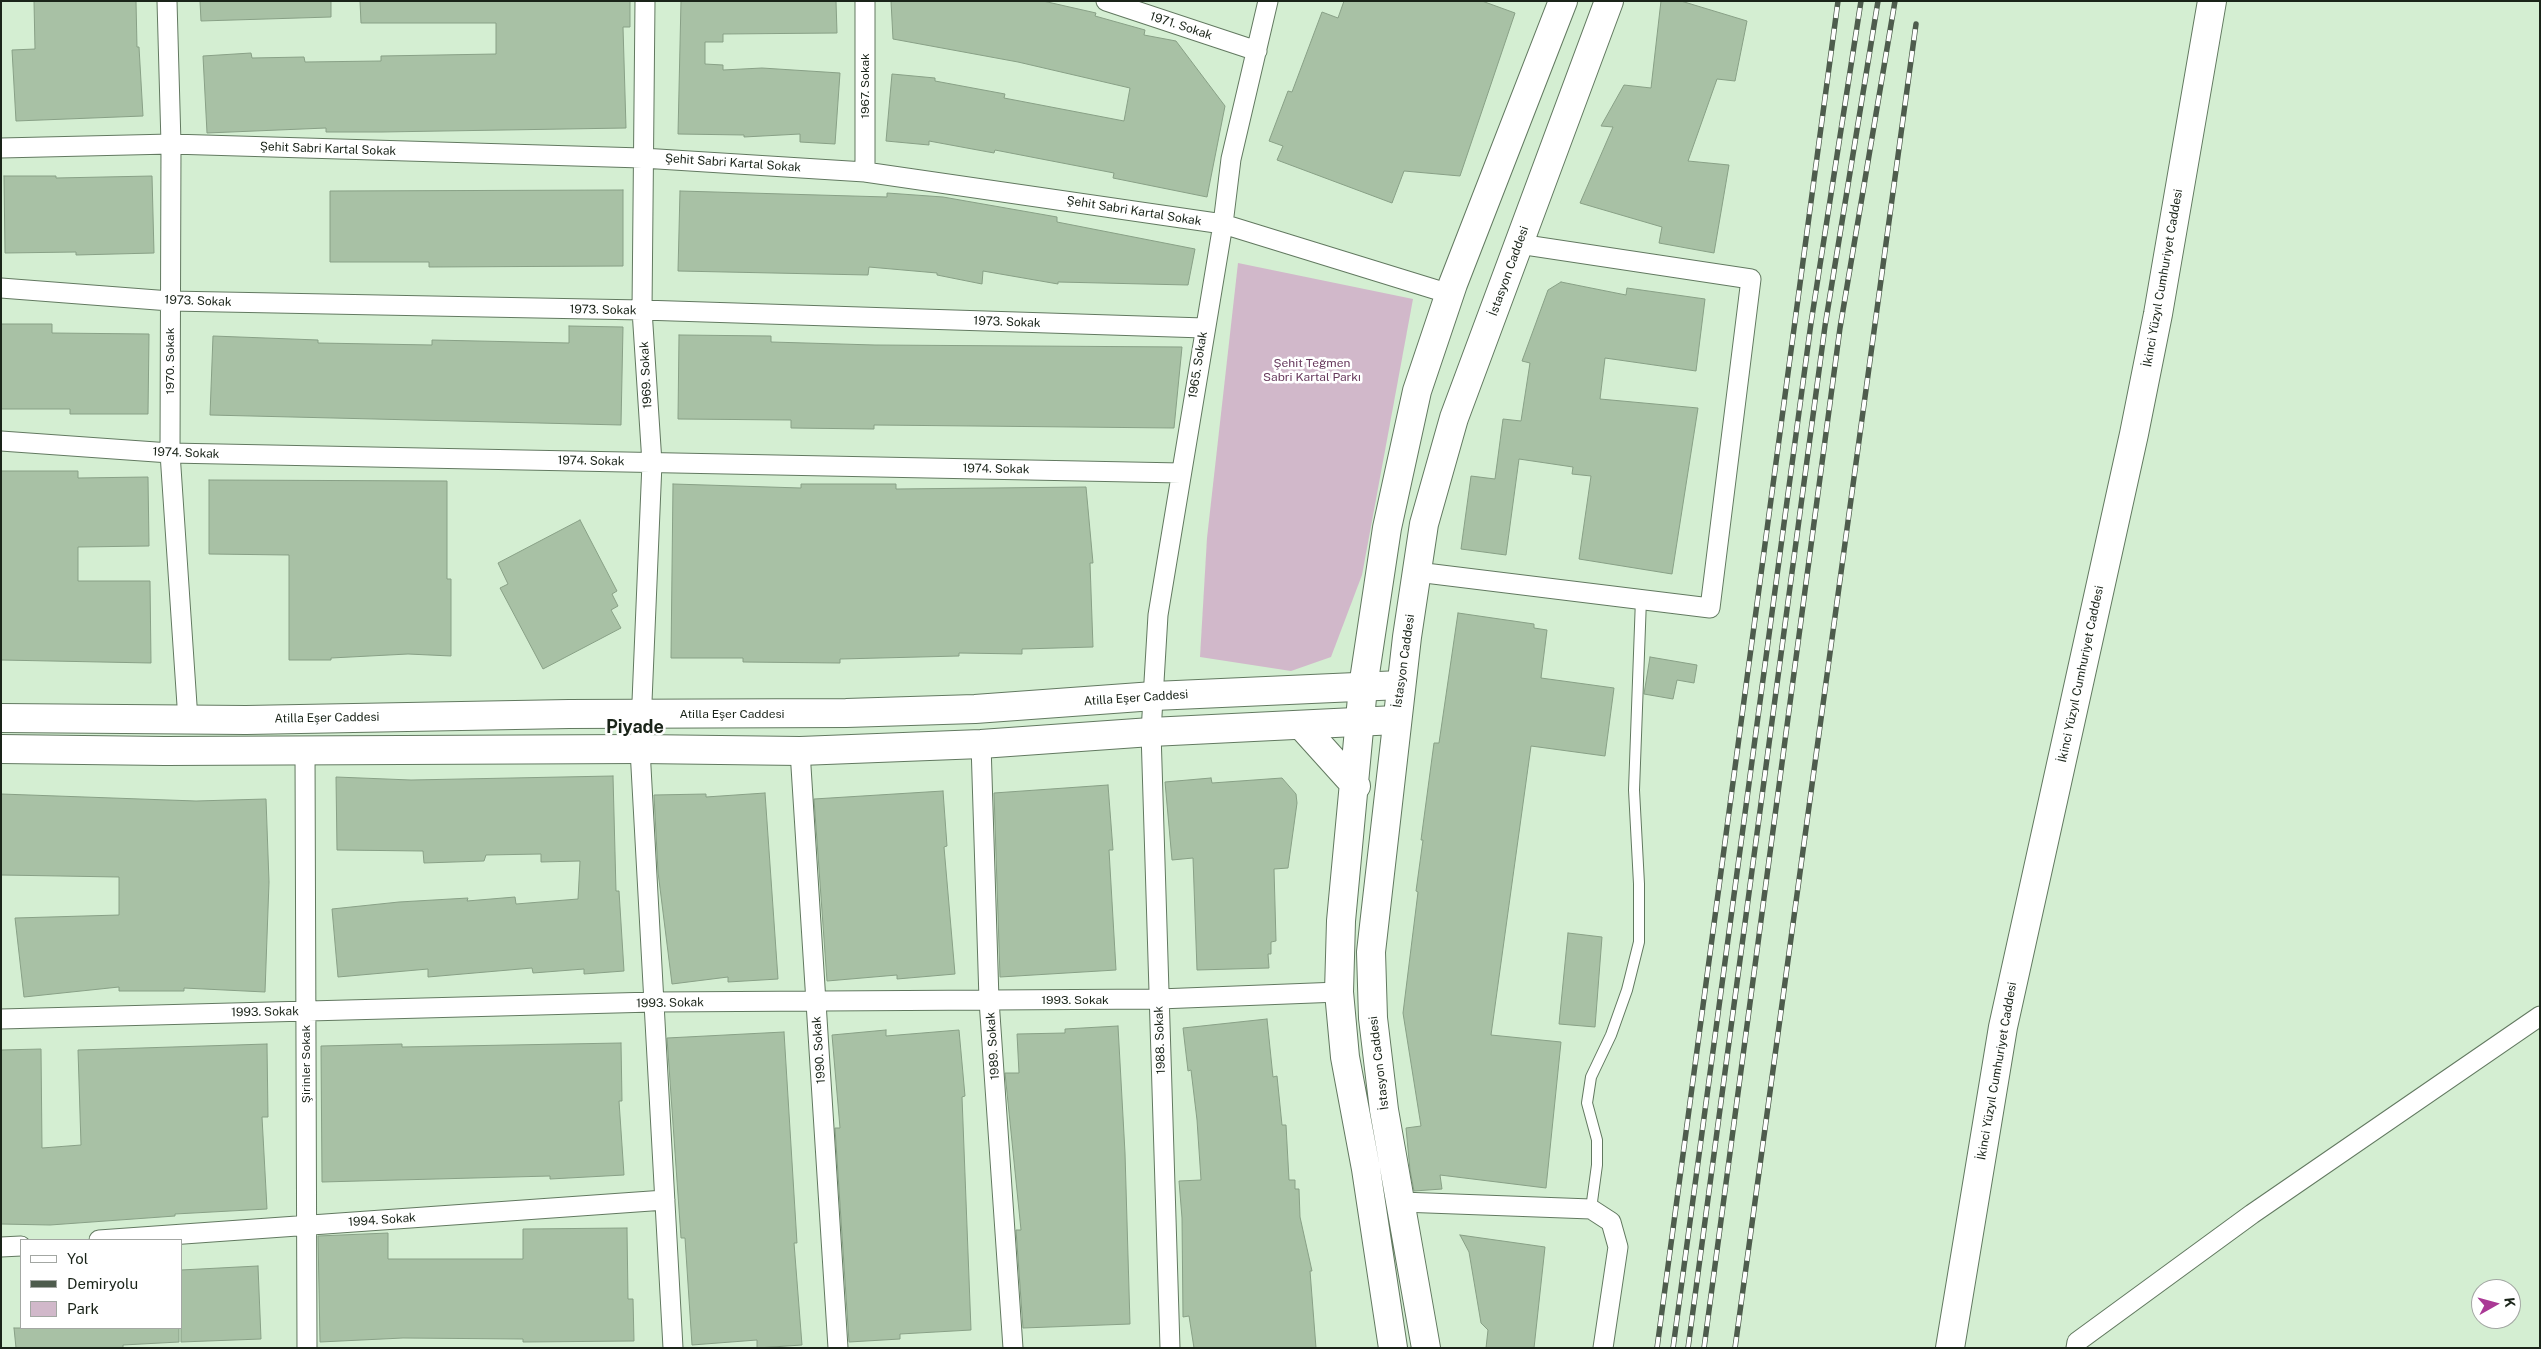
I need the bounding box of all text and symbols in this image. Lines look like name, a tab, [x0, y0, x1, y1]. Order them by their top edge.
street label: 1971. Sokak	[1148, 9, 1214, 43]
street label: 1967. Sokak	[858, 53, 872, 119]
street label: Şehit Sabri Kartal Sokak	[260, 139, 396, 159]
street label: Şehit Sabri Kartal Sokak	[664, 151, 802, 175]
street label: İkinci Yüzyıl Cumhuriyet Caddesi	[2140, 188, 2186, 368]
street label: Şehit Sabri Kartal Sokak	[1065, 193, 1203, 229]
street label: İstasyon Caddesi	[1486, 224, 1532, 318]
street label: 1973. Sokak	[164, 293, 232, 309]
street label: 1973. Sokak	[569, 302, 637, 318]
street label: 1973. Sokak	[973, 314, 1041, 330]
street label: 1970. Sokak	[163, 328, 177, 394]
street label: 1965. Sokak	[1186, 330, 1210, 400]
street label: 1969. Sokak	[637, 341, 655, 409]
park label: Şehit Teğmen Sabri Kartal Parkı	[1263, 356, 1361, 384]
street label: 1974. Sokak	[152, 445, 220, 461]
street label: 1974. Sokak	[557, 453, 625, 469]
street label: 1974. Sokak	[962, 461, 1030, 477]
street label: İkinci Yüzyıl Cumhuriyet Caddesi	[2055, 584, 2107, 764]
street label: İstasyon Caddesi	[1390, 613, 1418, 709]
street label: Atilla Eşer Caddesi	[1083, 687, 1189, 709]
street label: Atilla Eşer Caddesi	[680, 707, 784, 721]
street label: Atilla Eşer Caddesi	[274, 710, 380, 726]
district label: Piyade	[606, 716, 664, 738]
street label: İkinci Yüzyıl Cumhuriyet Caddesi	[1974, 981, 2020, 1161]
street label: 1993. Sokak	[1041, 993, 1109, 1007]
street label: 1993. Sokak	[636, 995, 704, 1011]
street label: 1993. Sokak	[231, 1004, 299, 1020]
street label: 1988. Sokak	[1152, 1006, 1168, 1074]
street label: 1989. Sokak	[983, 1012, 1003, 1080]
street label: İstasyon Caddesi	[1366, 1015, 1392, 1111]
street label: 1990. Sokak	[809, 1016, 829, 1084]
street label: Şirinler Sokak	[299, 1025, 313, 1103]
street label: 1994. Sokak	[348, 1210, 416, 1230]
legend	[20, 1239, 182, 1329]
text: Yol	[67, 1250, 88, 1267]
text: Demiryolu	[67, 1275, 138, 1292]
north arrow	[2471, 1279, 2521, 1329]
text: K	[2501, 1296, 2518, 1308]
text: Park	[67, 1300, 99, 1317]

